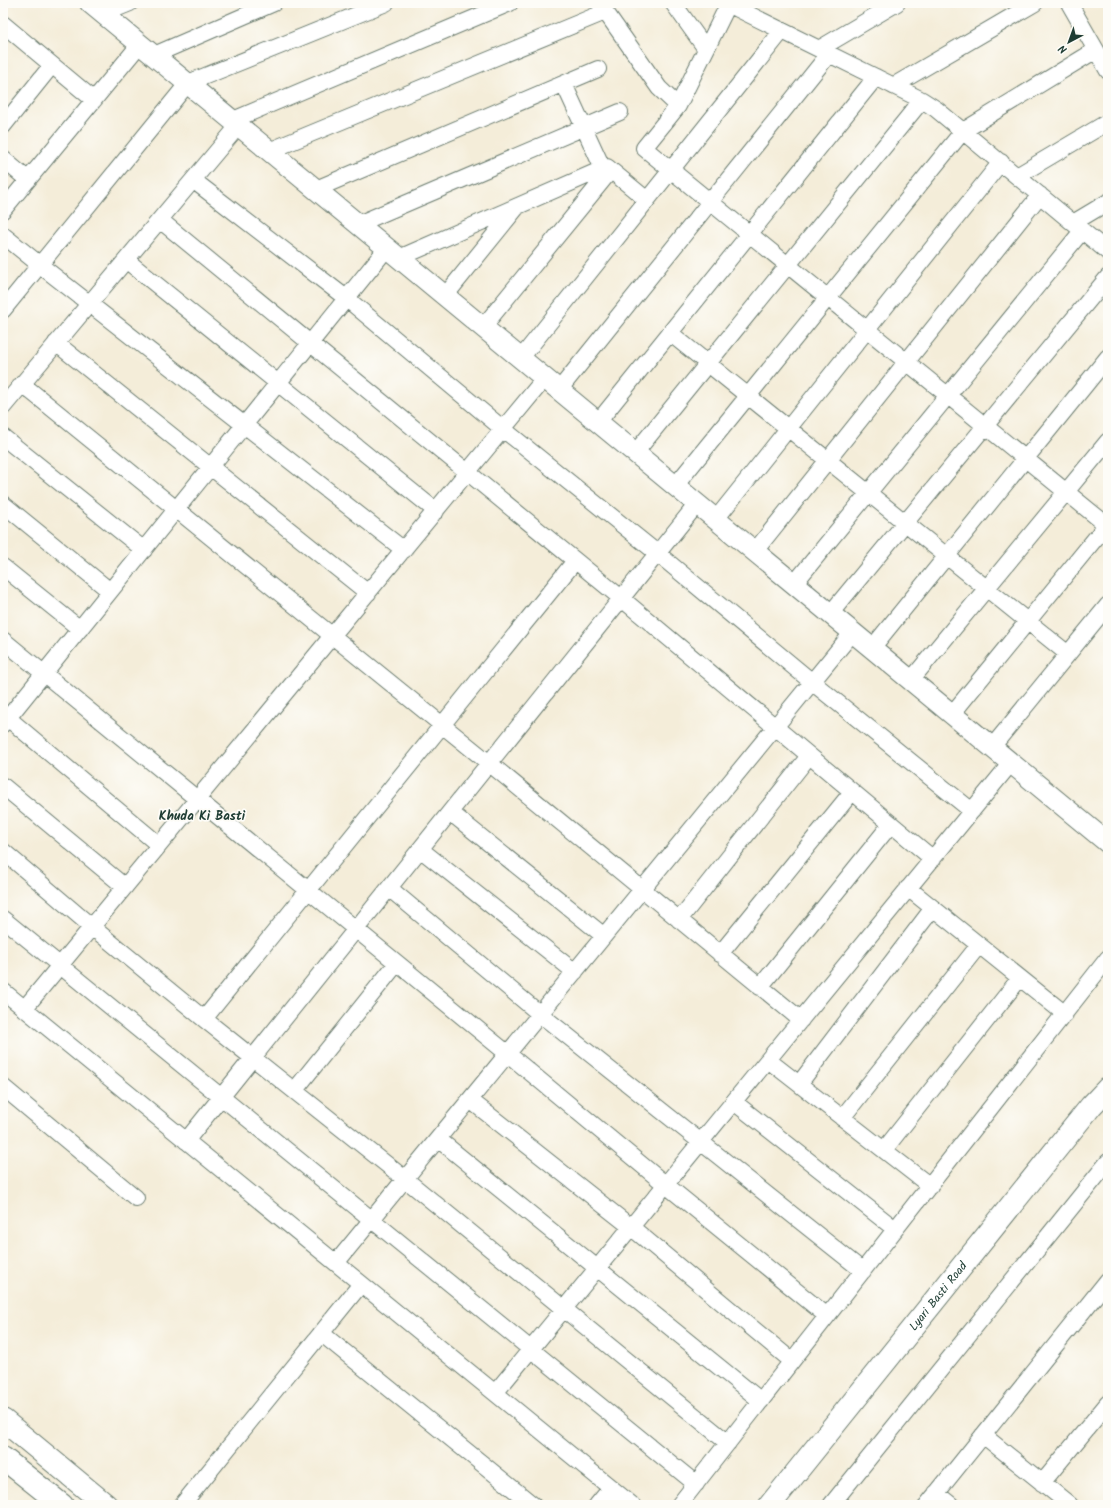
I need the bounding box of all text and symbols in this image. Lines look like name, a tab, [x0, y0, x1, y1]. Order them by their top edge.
north arrow	[1049, 22, 1089, 62]
text: N	[1055, 40, 1072, 58]
district label: Khuda Ki Basti	[159, 806, 246, 827]
street label: Lyari Basti Road	[905, 1257, 973, 1335]

